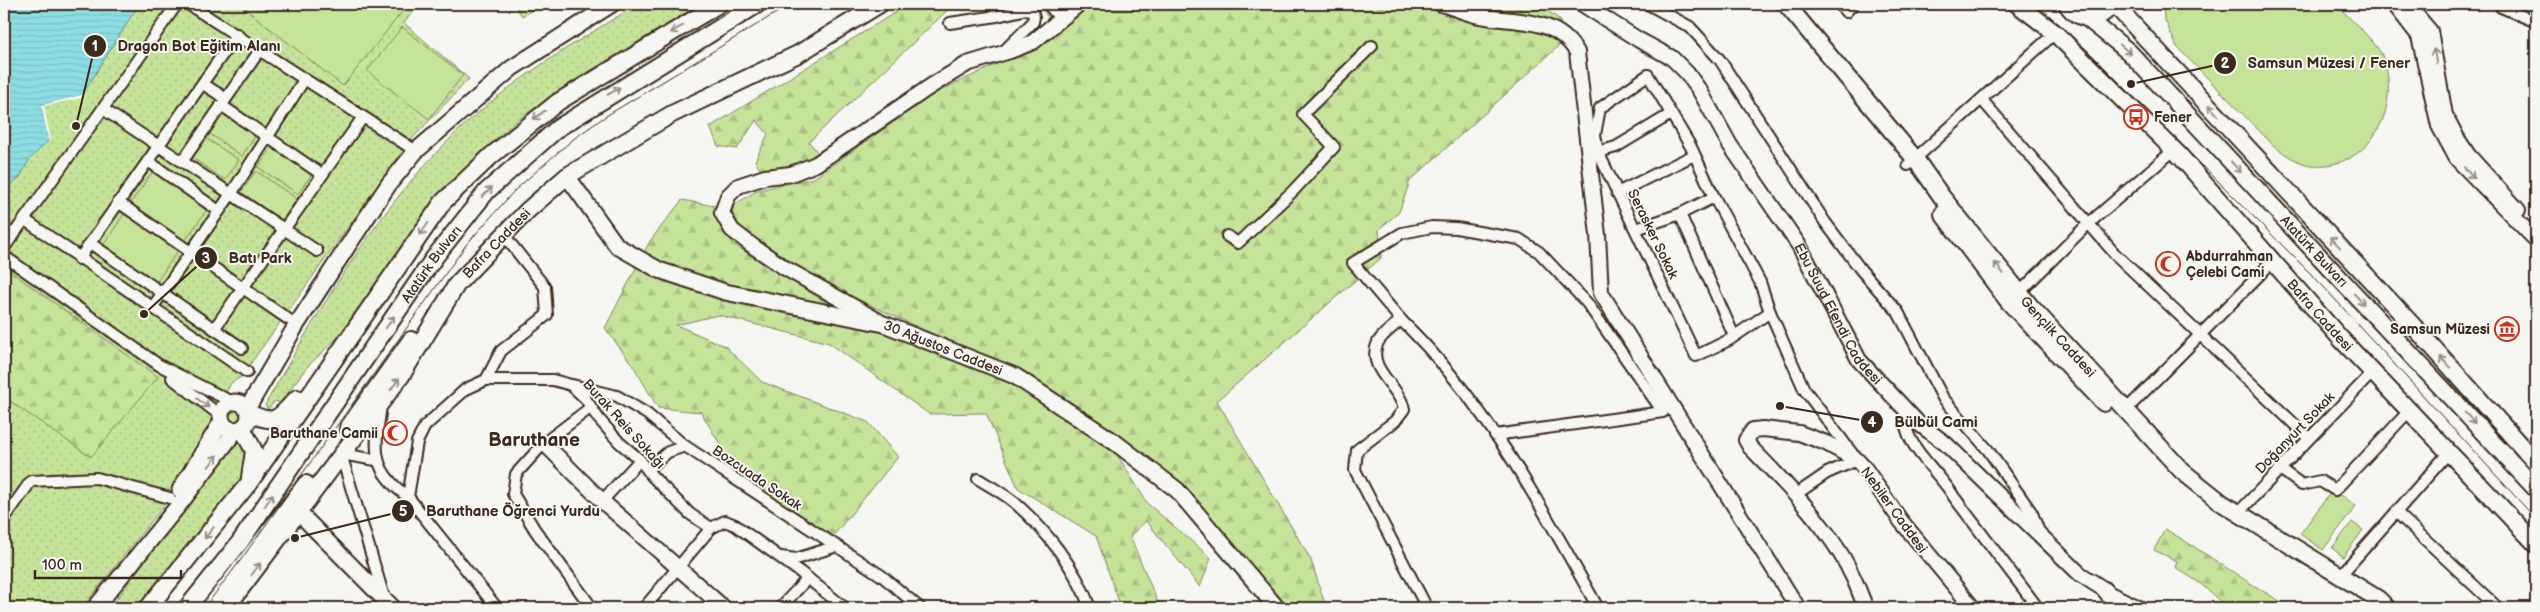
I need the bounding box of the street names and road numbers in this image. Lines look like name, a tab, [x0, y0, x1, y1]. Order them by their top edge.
street label: Serasker Sokak	[1624, 186, 1682, 282]
street label: Bafra Caddesi	[459, 204, 534, 282]
street label: Atatürk Bulvarı	[2277, 212, 2352, 290]
street label: Atatürk Bulvarı	[397, 222, 465, 306]
street label: Ebu Suud Efendi Caddesi	[1791, 240, 1886, 388]
street label: Bafra Caddesi	[2284, 275, 2356, 355]
street label: Gençlik Caddesi	[2017, 293, 2100, 380]
street label: 30 Ağustos Caddesi	[881, 316, 1005, 379]
street label: Burak Reis Sokağı	[579, 376, 669, 472]
street label: Doğanyurt Sokak	[2252, 389, 2338, 477]
street label: Bozcuada Sokak	[709, 442, 805, 514]
street label: Nebiler Caddesi	[1857, 464, 1931, 556]

